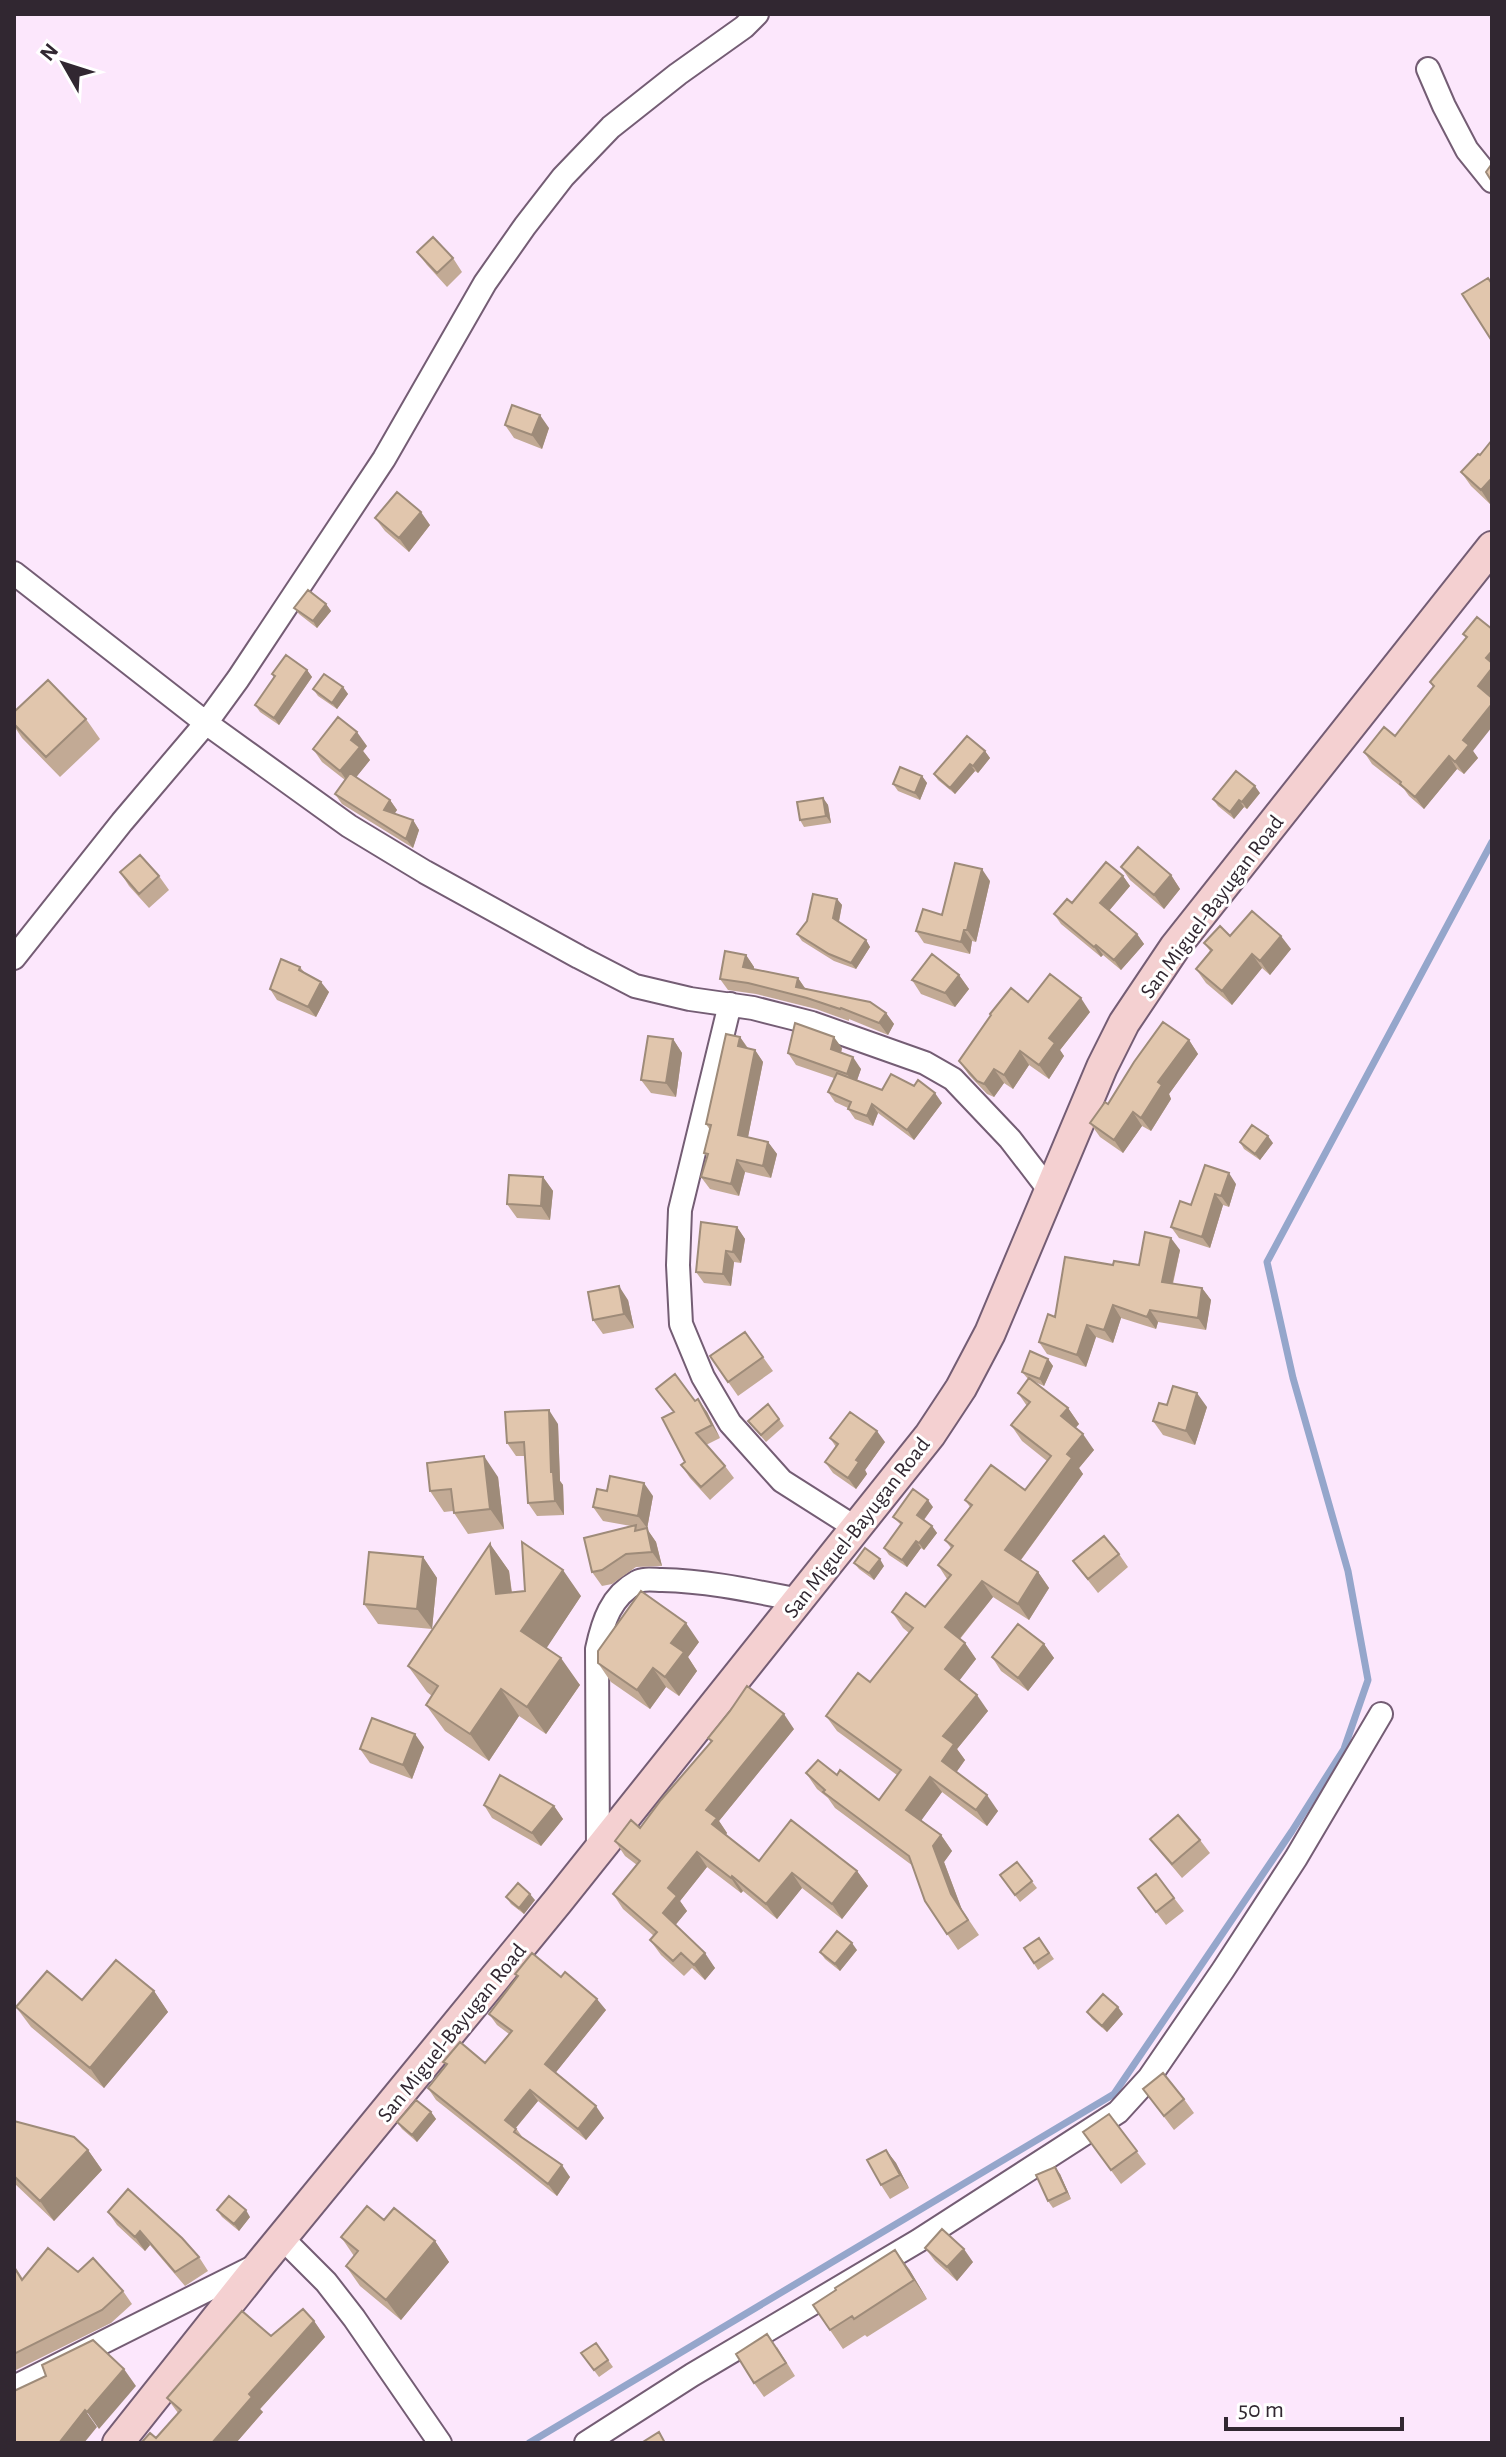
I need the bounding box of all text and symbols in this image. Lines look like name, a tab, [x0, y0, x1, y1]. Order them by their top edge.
north arrow	[24, 24, 104, 104]
text: N	[36, 39, 63, 65]
street label: San Miguel-Bayugan Road	[1136, 811, 1288, 1002]
street label: San Miguel-Bayugan Road	[780, 1433, 934, 1622]
street label: San Miguel-Bayugan Road	[373, 1939, 530, 2126]
scale bar	[1226, 2381, 1402, 2431]
text: 50 m	[1238, 2398, 1284, 2422]

